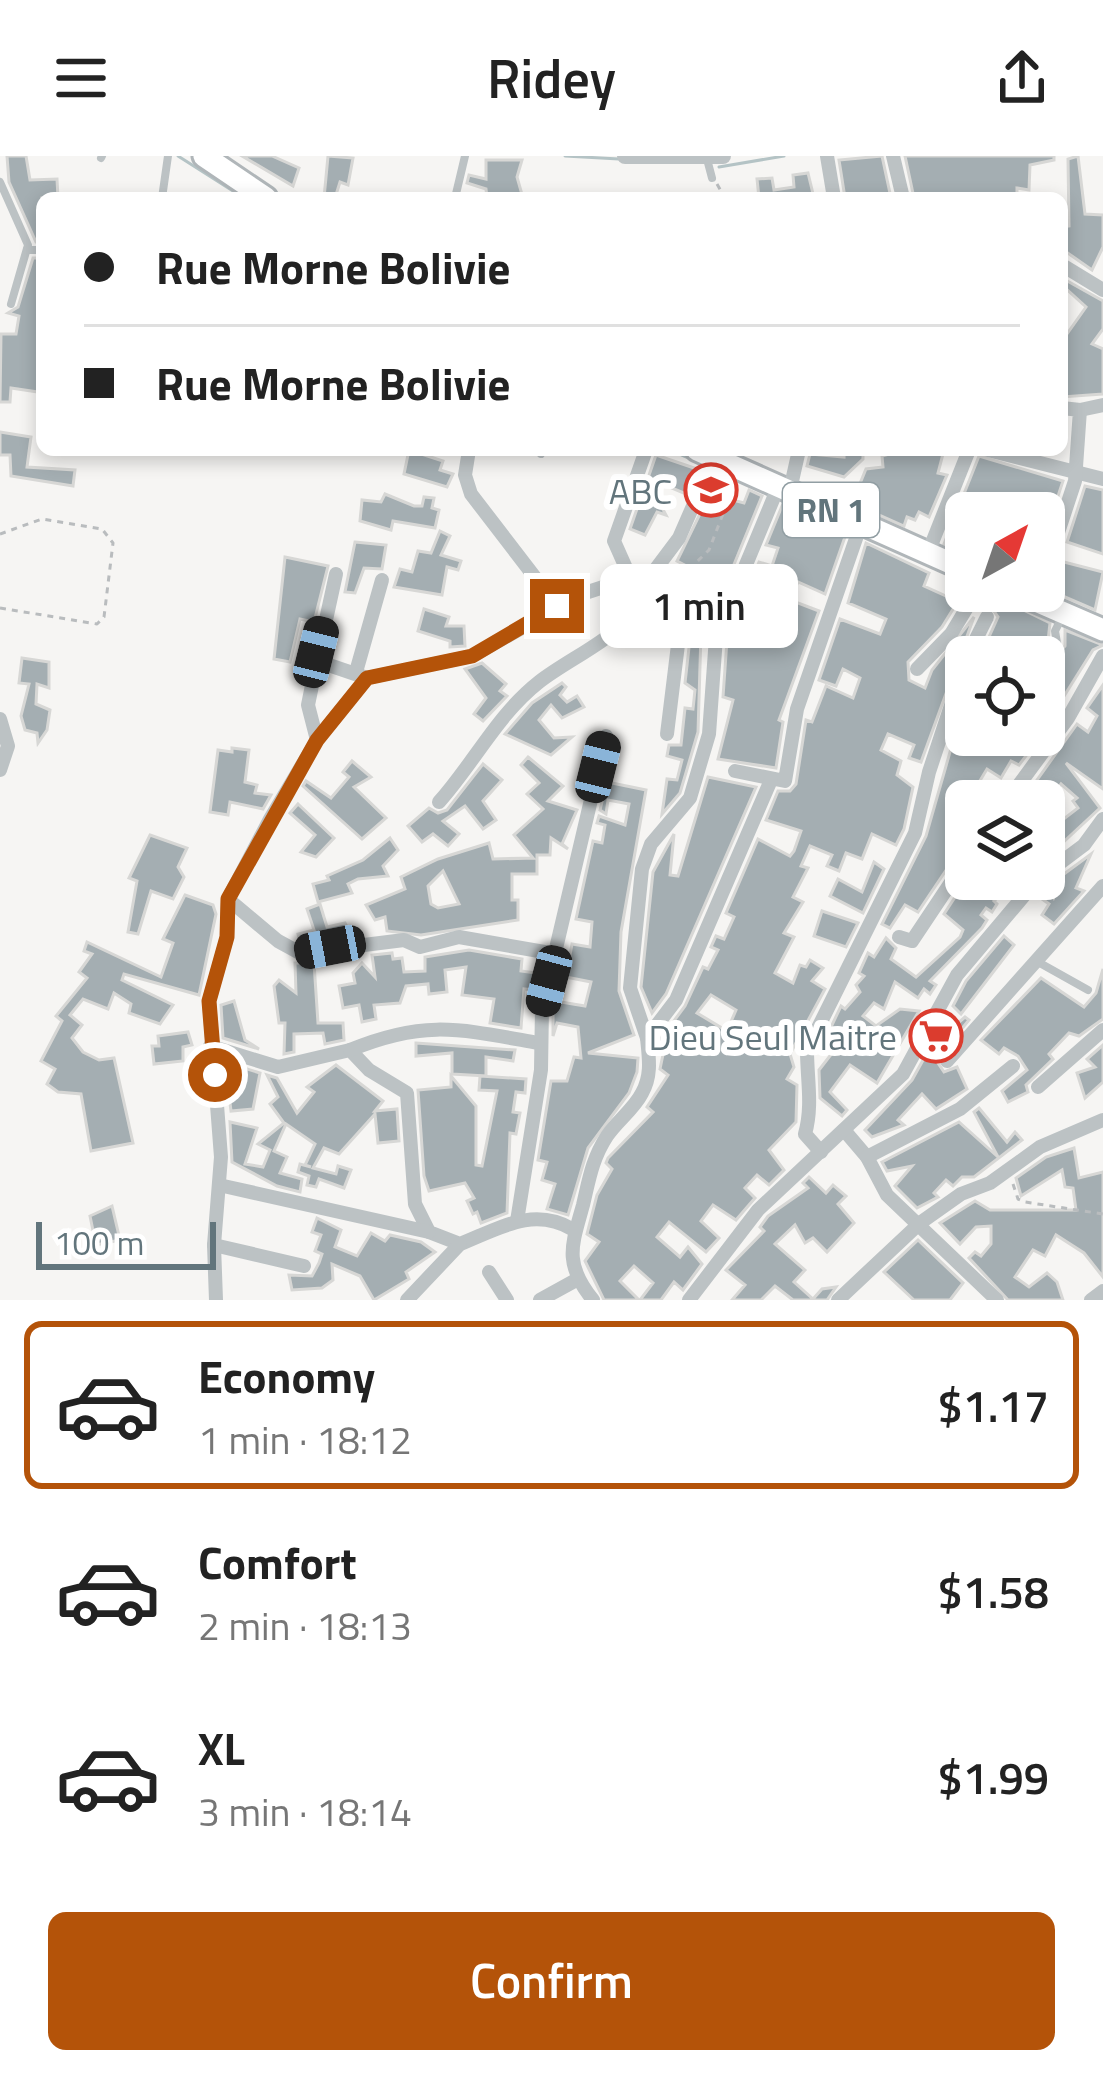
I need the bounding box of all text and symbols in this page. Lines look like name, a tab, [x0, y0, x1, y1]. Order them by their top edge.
text: Ridey	[487, 37, 616, 119]
icon: menu	[48, 45, 114, 111]
icon: share	[989, 45, 1055, 111]
text: Rue Morne Bolivie	[156, 233, 510, 301]
text: Rue Morne Bolivie	[156, 349, 510, 417]
school or university icon: ABC	[683, 462, 739, 518]
place label: ABC	[609, 463, 672, 518]
road number: RN 1	[783, 483, 879, 537]
north arrow	[945, 492, 1065, 612]
map controls	[945, 492, 1065, 900]
callout: 1 min	[599, 564, 797, 648]
text: 1 min	[652, 576, 746, 635]
route end	[530, 579, 584, 633]
car	[290, 613, 342, 691]
button: locate	[945, 636, 1065, 756]
car	[572, 728, 624, 806]
button: layers	[945, 780, 1065, 900]
car	[291, 922, 369, 972]
car	[522, 942, 576, 1020]
supermarket icon: Dieu Seul Maitre	[908, 1008, 964, 1064]
place label: Dieu Seul Maitre	[649, 1009, 897, 1064]
route start	[188, 1048, 242, 1102]
scale bar	[36, 1216, 216, 1269]
text: 100 m	[54, 1218, 144, 1268]
text: Economy	[198, 1342, 375, 1410]
icon: car	[54, 1351, 162, 1459]
text: $1.17	[937, 1371, 1049, 1439]
text: 1 min · 18:12	[198, 1410, 412, 1469]
text: Comfort	[198, 1528, 357, 1596]
icon: car	[54, 1537, 162, 1645]
text: $1.58	[937, 1557, 1049, 1625]
text: 2 min · 18:13	[198, 1596, 412, 1655]
text: XL	[198, 1714, 245, 1782]
icon: car	[54, 1723, 162, 1831]
text: $1.99	[937, 1743, 1049, 1811]
text: 3 min · 18:14	[198, 1782, 412, 1841]
button: Confirm	[48, 1912, 1055, 2050]

